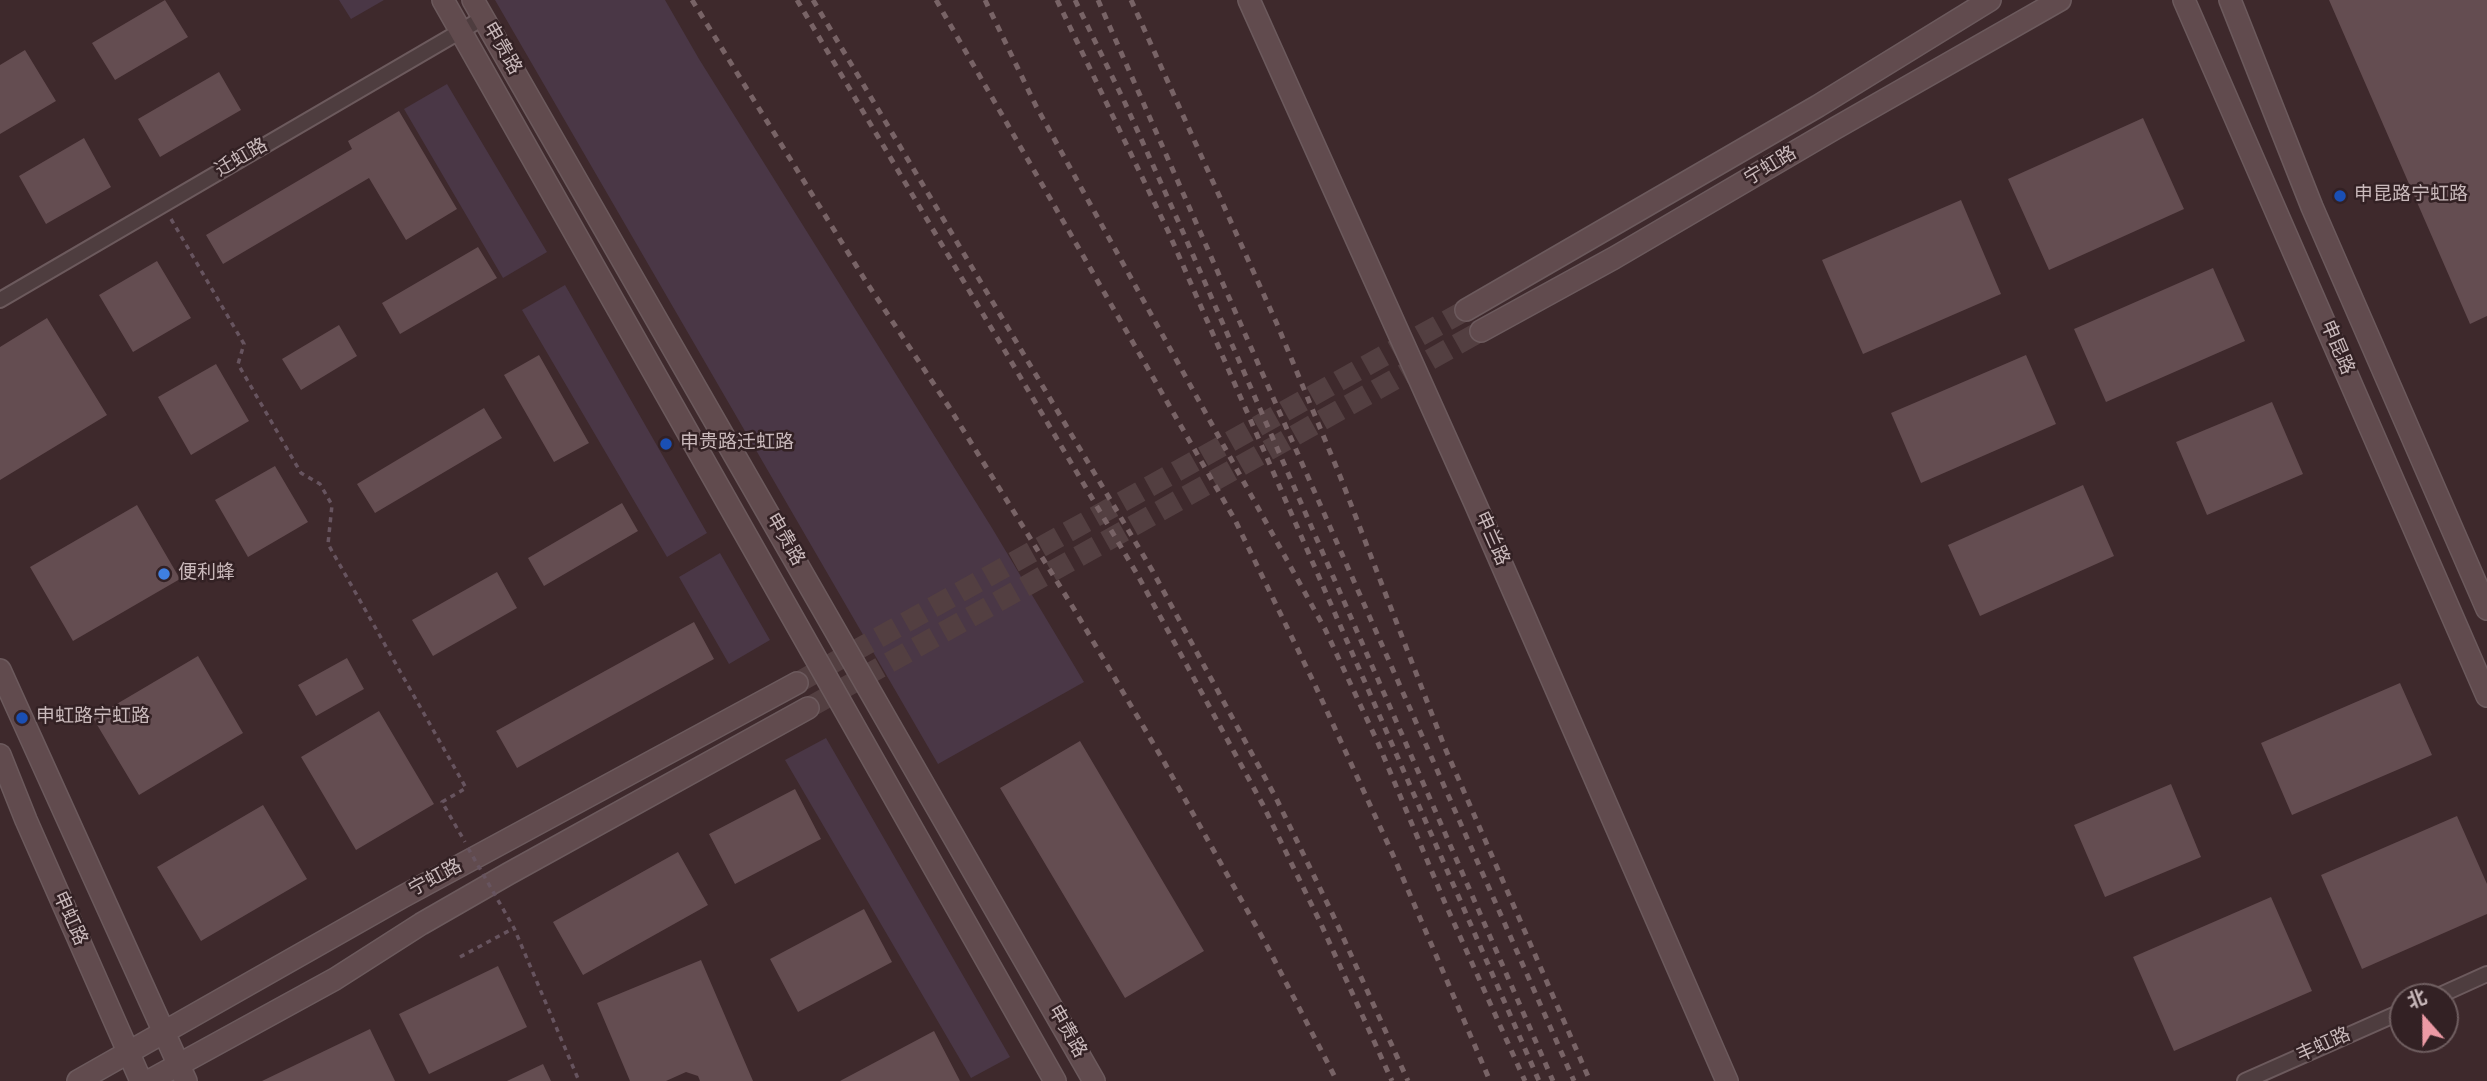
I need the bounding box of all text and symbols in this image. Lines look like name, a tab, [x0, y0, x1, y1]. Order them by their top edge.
street label: 申贵路	[477, 19, 525, 79]
street label: 迁虹路	[212, 135, 272, 183]
street label: 宁虹路	[1741, 143, 1801, 191]
place label: 申昆路宁虹路	[2354, 185, 2468, 207]
marker: 申昆路宁虹路	[2332, 188, 2348, 204]
street label: 申昆路	[2314, 317, 2358, 379]
place label: 申贵路迁虹路	[680, 433, 794, 455]
marker: 申贵路迁虹路	[658, 436, 674, 452]
street label: 申兰路	[1469, 508, 1513, 570]
street label: 申贵路	[760, 510, 808, 570]
place label: 便利蜂	[178, 563, 235, 585]
marker: 便利蜂	[156, 566, 172, 582]
place label: 申虹路宁虹路	[36, 707, 150, 729]
marker: 申虹路宁虹路	[14, 710, 30, 726]
street label: 宁虹路	[405, 856, 467, 902]
street label: 申虹路	[47, 888, 91, 950]
north arrow	[2389, 983, 2459, 1053]
text: 北	[2403, 984, 2431, 1016]
street label: 申贵路	[1042, 1002, 1090, 1062]
street label: 丰虹路	[2293, 1024, 2355, 1068]

